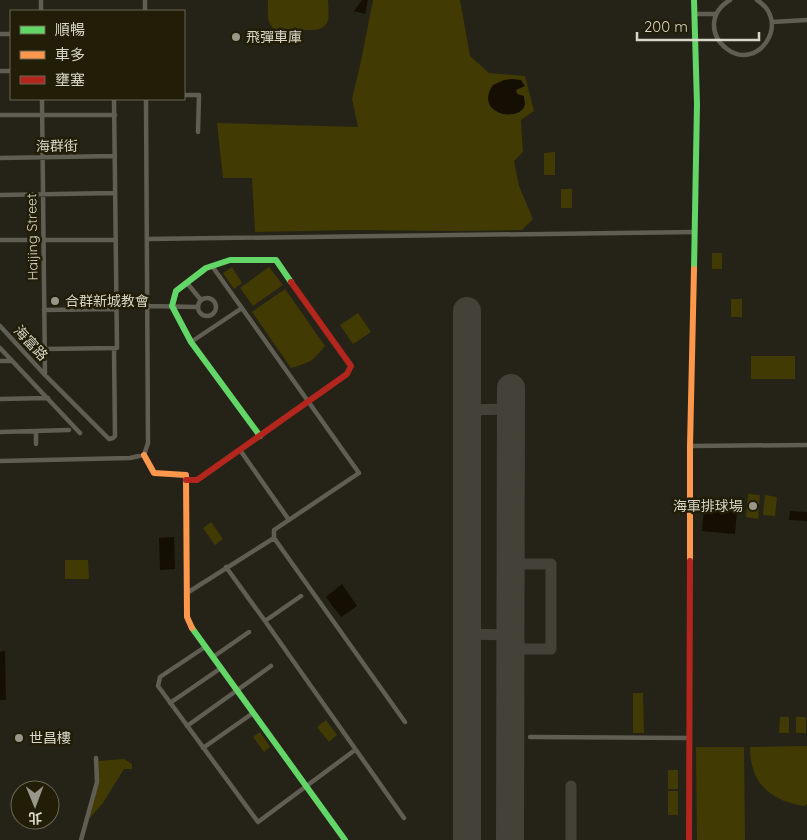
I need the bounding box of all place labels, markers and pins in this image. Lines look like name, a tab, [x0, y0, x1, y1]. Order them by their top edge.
place label: 飛彈車庫	[246, 28, 302, 46]
marker: 飛彈車庫	[230, 31, 242, 43]
place label: 合群新城教會	[65, 292, 149, 310]
marker: 合群新城教會	[49, 295, 61, 307]
place label: 海軍排球場	[673, 497, 743, 515]
marker: 海軍排球場	[747, 500, 759, 512]
place label: 世昌樓	[29, 729, 71, 747]
marker: 世昌樓	[13, 732, 25, 744]

